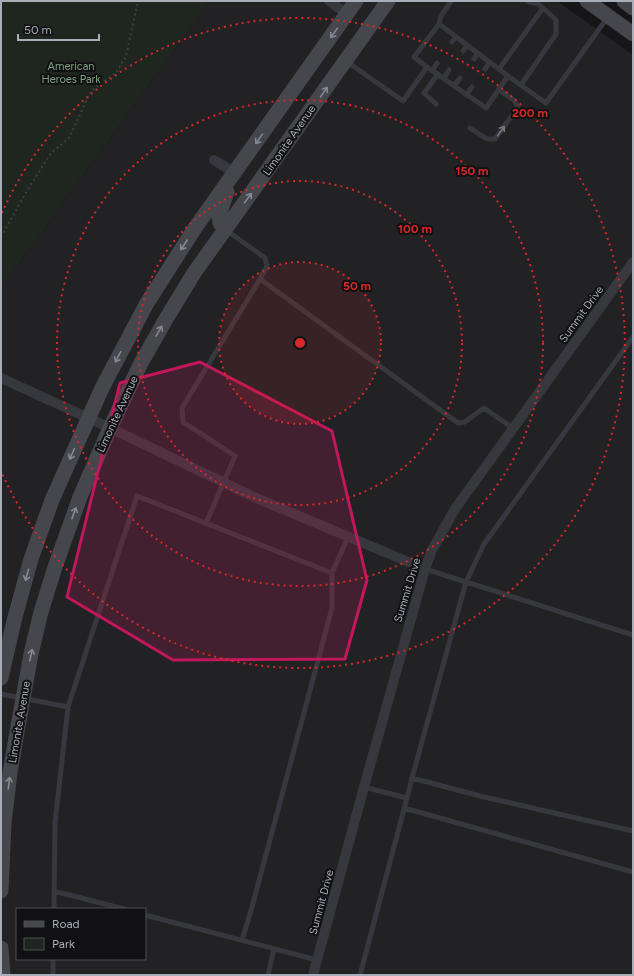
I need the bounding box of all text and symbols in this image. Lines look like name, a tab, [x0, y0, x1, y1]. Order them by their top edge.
scale bar	[18, 16, 99, 42]
text: 50 m	[24, 23, 52, 37]
one-way arrow	[330, 27, 338, 38]
park label: American Heroes Park	[41, 60, 101, 86]
one-way arrow	[319, 87, 328, 98]
street label: Limonite Avenue	[260, 103, 318, 178]
text: 200 m	[512, 106, 548, 120]
one-way arrow	[497, 125, 505, 136]
one-way arrow	[254, 133, 263, 144]
text: 150 m	[455, 164, 489, 178]
one-way arrow	[244, 192, 252, 203]
text: 100 m	[398, 222, 432, 236]
one-way arrow	[180, 240, 188, 251]
text: 50 m	[343, 279, 371, 293]
street label: Summit Drive	[557, 284, 606, 345]
one-way arrow	[156, 325, 164, 337]
centre of rings	[293, 336, 307, 350]
one-way arrow	[114, 351, 121, 363]
street label: Limonite Avenue	[94, 374, 141, 454]
one-way arrow	[68, 447, 76, 459]
one-way arrow	[71, 507, 79, 519]
street label: Summit Drive	[392, 556, 423, 624]
one-way arrow	[23, 569, 30, 582]
one-way arrow	[28, 649, 36, 662]
street label: Limonite Avenue	[6, 680, 33, 764]
one-way arrow	[5, 777, 13, 790]
street label: Summit Drive	[307, 868, 336, 936]
legend	[16, 908, 146, 960]
text: Road	[52, 917, 80, 931]
text: Park	[52, 937, 75, 951]

